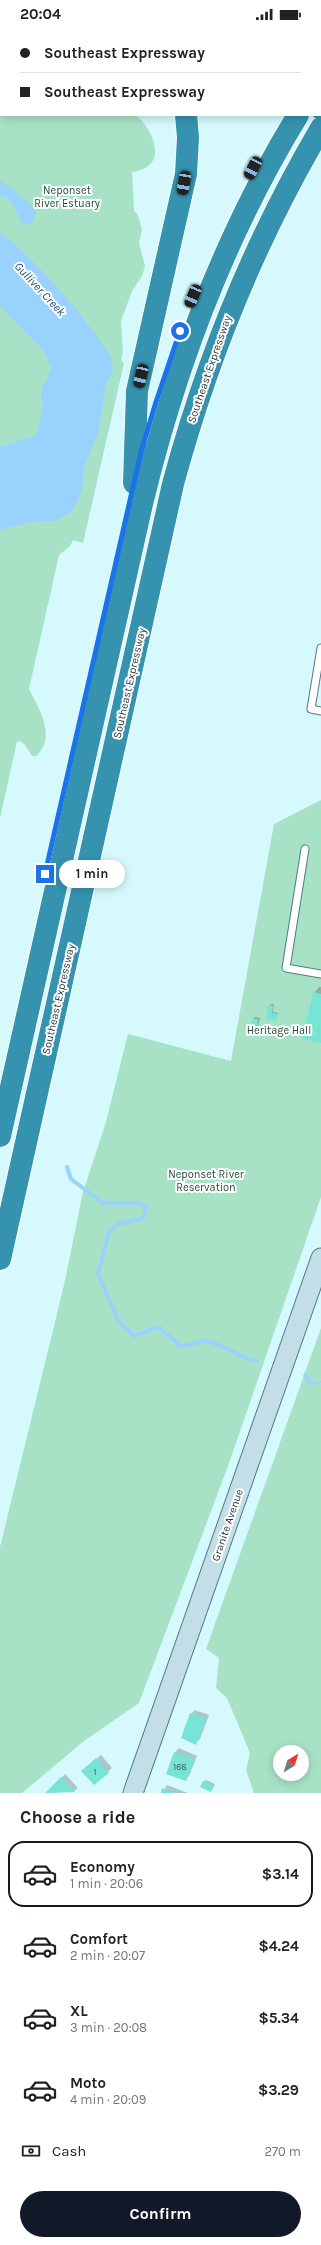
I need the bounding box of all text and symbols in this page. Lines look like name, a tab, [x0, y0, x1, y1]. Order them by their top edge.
text: 20:04	[20, 5, 61, 23]
text: Southeast Expressway	[44, 44, 205, 62]
text: Southeast Expressway	[44, 83, 205, 101]
car	[242, 155, 264, 181]
car	[176, 170, 192, 196]
park label: Neponset River Estuary	[34, 184, 100, 210]
water label: Gulliver Creek	[12, 259, 69, 319]
car	[183, 283, 203, 309]
street label: Southeast Expressway	[185, 314, 234, 425]
route start	[171, 322, 189, 340]
car	[132, 363, 150, 389]
street label: Southeast Expressway	[110, 627, 149, 740]
callout: 1 min	[59, 860, 125, 888]
route end	[36, 865, 54, 883]
text: 1 min	[76, 866, 108, 881]
street label: Southeast Expressway	[39, 943, 78, 1056]
park label: Heritage Hall	[247, 1024, 311, 1037]
park label: Neponset River Reservation	[168, 1168, 244, 1194]
street label: Granite Avenue	[209, 1487, 246, 1563]
north arrow	[273, 1745, 309, 1781]
map controls	[273, 1745, 309, 1781]
house number: 168	[173, 1762, 187, 1772]
house number: 1	[94, 1767, 97, 1777]
text: Choose a ride	[20, 1806, 135, 1828]
icon: car	[22, 1856, 58, 1892]
text: Economy	[70, 1858, 135, 1876]
text: $3.14	[262, 1865, 299, 1883]
text: 1 min · 20:06	[70, 1876, 143, 1891]
icon: car	[22, 1928, 58, 1964]
text: Comfort	[70, 1930, 128, 1948]
text: $4.24	[259, 1937, 299, 1955]
text: 2 min · 20:07	[70, 1948, 145, 1963]
icon: car	[22, 2000, 58, 2036]
text: XL	[70, 2002, 88, 2020]
text: $5.34	[258, 2009, 299, 2027]
text: 3 min · 20:08	[70, 2020, 147, 2035]
icon: car	[22, 2072, 58, 2108]
text: Moto	[70, 2074, 106, 2092]
text: $3.29	[258, 2081, 299, 2099]
text: 4 min · 20:09	[70, 2092, 146, 2107]
icon: cash	[20, 2140, 42, 2162]
text: Cash	[52, 2142, 86, 2160]
text: 270 m	[264, 2144, 301, 2159]
button: Confirm	[20, 2191, 301, 2237]

